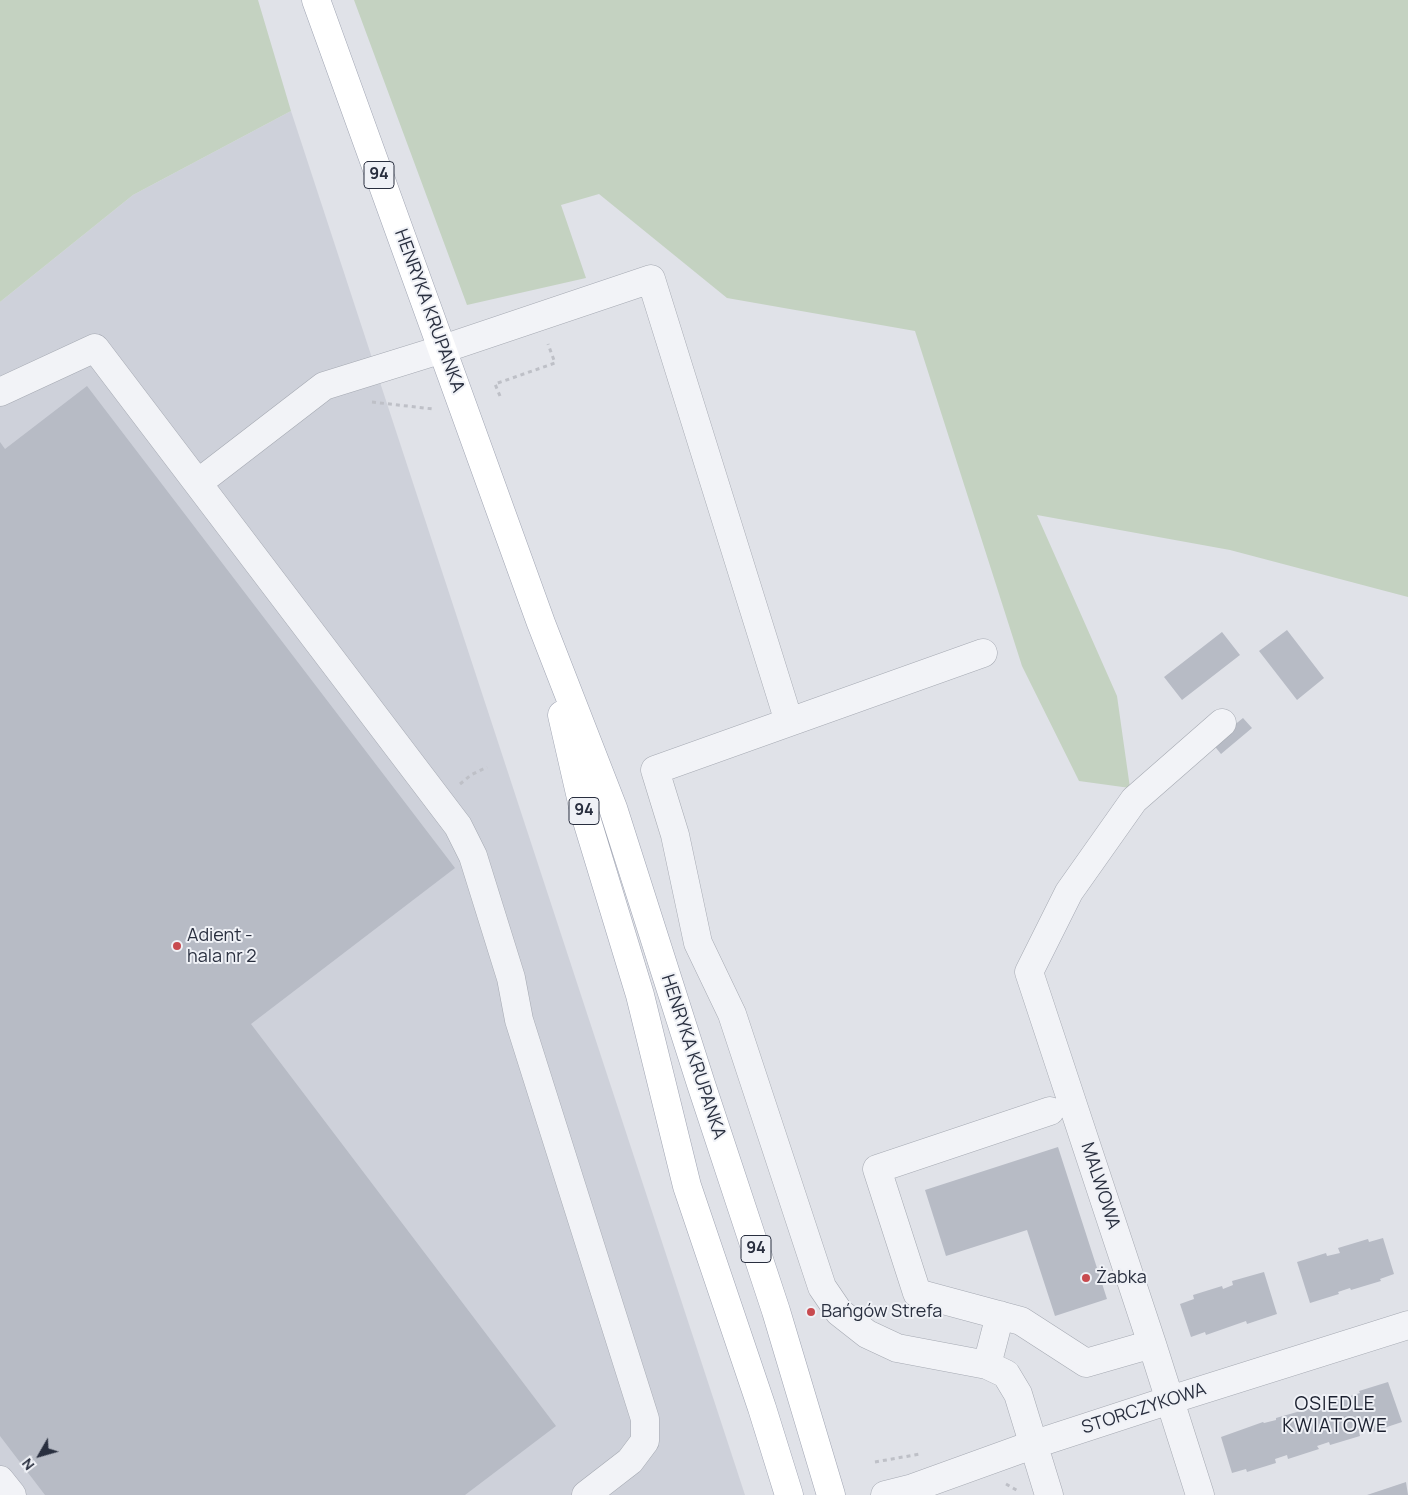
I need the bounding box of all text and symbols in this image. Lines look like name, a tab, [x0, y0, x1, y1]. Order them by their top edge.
road number: 94	[364, 162, 394, 188]
street label: HENRYKA KRUPANKA	[389, 226, 469, 396]
road number: 94	[569, 798, 599, 824]
place label: Adient - hala nr 2	[187, 925, 257, 968]
marker: Adient - hala nr 2	[171, 940, 183, 952]
street label: HENRYKA KRUPANKA	[656, 972, 730, 1142]
street label: MALWOWA	[1076, 1140, 1124, 1232]
road number: 94	[741, 1236, 771, 1262]
place label: Żabka	[1096, 1267, 1147, 1289]
marker: Żabka	[1080, 1272, 1092, 1284]
place label: Bańgów Strefa	[821, 1301, 942, 1323]
marker: Bańgów Strefa	[805, 1306, 817, 1318]
street label: STORCZYKOWA	[1079, 1379, 1209, 1439]
district label: OSIEDLE KWIATOWE	[1281, 1394, 1389, 1438]
north arrow	[15, 1430, 65, 1480]
text: N	[17, 1455, 38, 1474]

